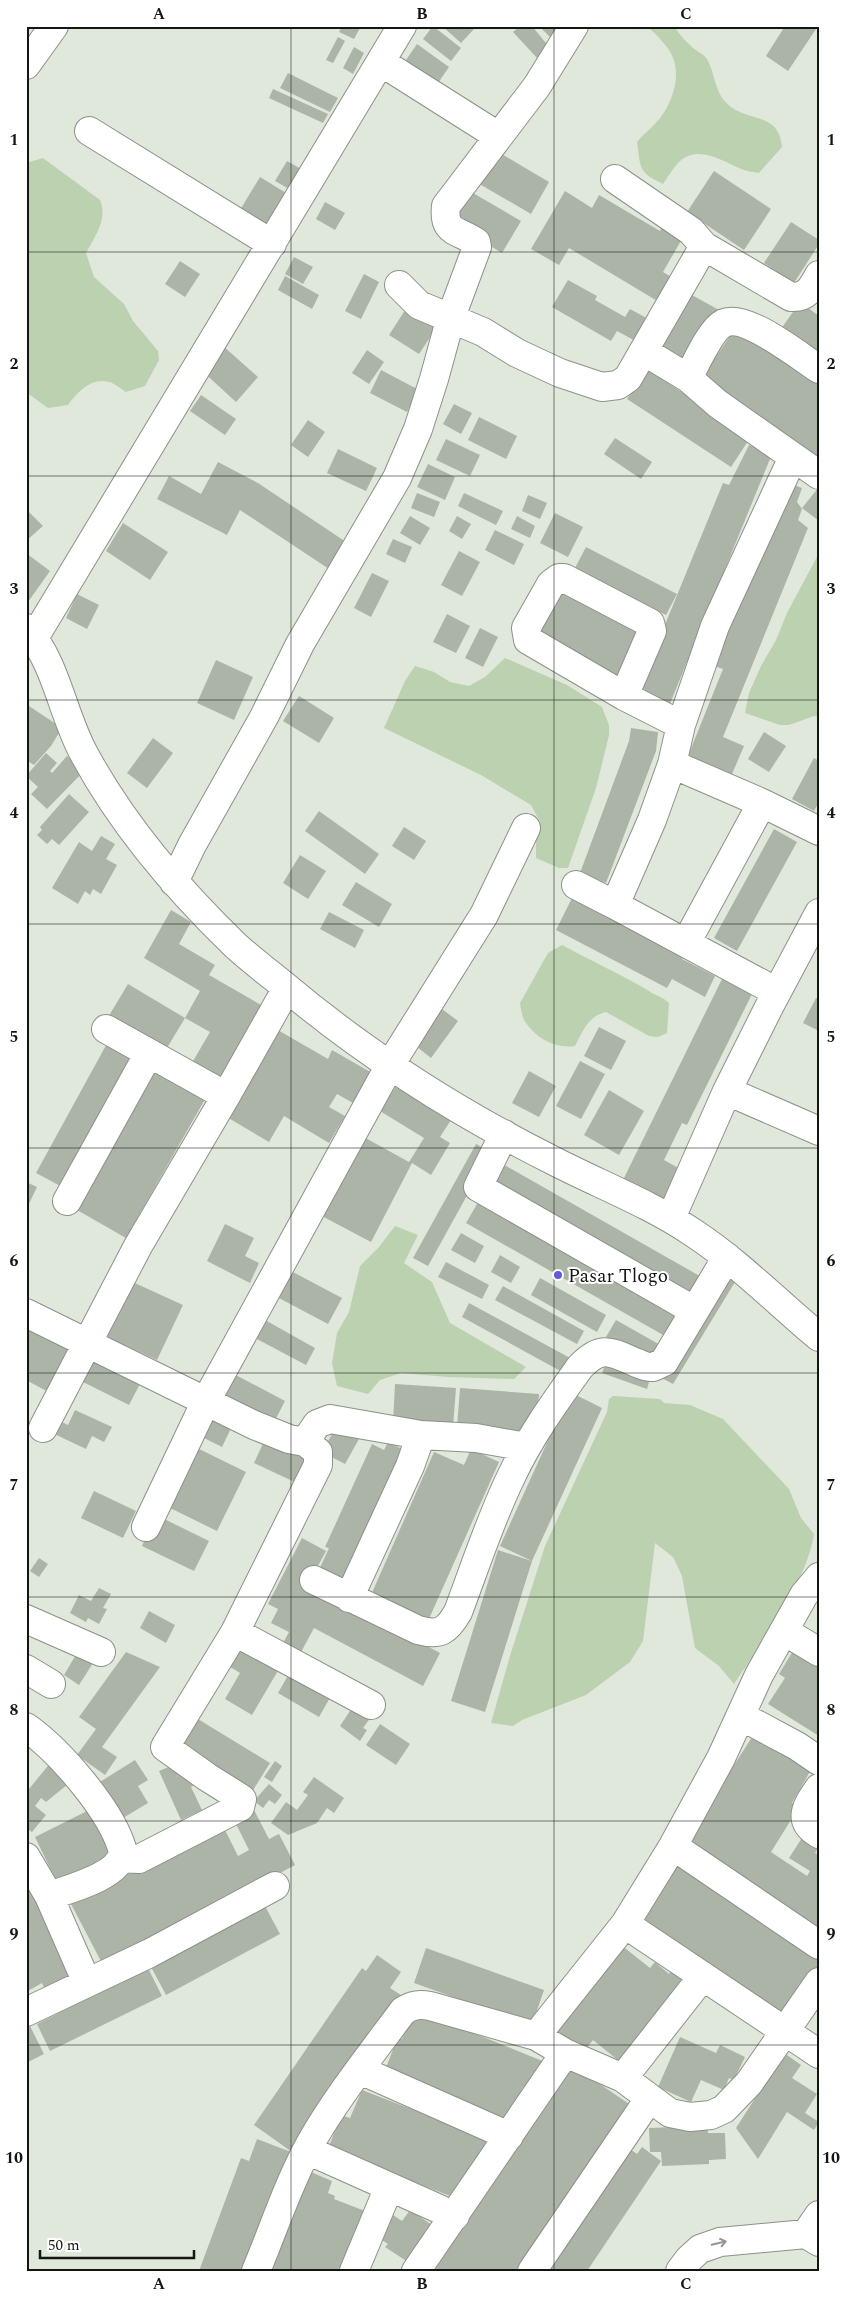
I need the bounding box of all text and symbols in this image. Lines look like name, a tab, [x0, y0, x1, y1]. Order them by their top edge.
text: A	[153, 2, 166, 26]
text: B	[416, 2, 428, 26]
text: C	[680, 2, 692, 26]
text: 1	[10, 128, 18, 152]
text: 1	[827, 128, 835, 152]
text: 2	[10, 352, 19, 376]
text: 2	[827, 352, 836, 376]
text: 3	[10, 577, 19, 601]
text: 3	[827, 577, 836, 601]
text: 4	[10, 801, 19, 825]
text: 4	[827, 801, 836, 825]
text: 5	[10, 1025, 18, 1049]
text: 5	[827, 1025, 835, 1049]
text: 6	[10, 1249, 19, 1273]
text: 6	[827, 1249, 836, 1273]
place label: Pasar Tlogo	[568, 1262, 668, 1291]
marker: Pasar Tlogo	[552, 1269, 564, 1281]
text: 7	[10, 1473, 19, 1497]
text: 7	[827, 1473, 836, 1497]
text: 8	[10, 1698, 19, 1722]
text: 8	[827, 1698, 836, 1722]
text: 9	[10, 1922, 19, 1946]
text: 9	[827, 1922, 836, 1946]
text: 10	[5, 2146, 23, 2170]
text: 10	[822, 2146, 840, 2170]
scale bar	[40, 2227, 194, 2259]
text: 50 m	[48, 2234, 80, 2257]
one-way arrow	[710, 2238, 726, 2247]
text: A	[153, 2272, 166, 2296]
text: B	[416, 2272, 428, 2296]
text: C	[680, 2272, 692, 2296]

